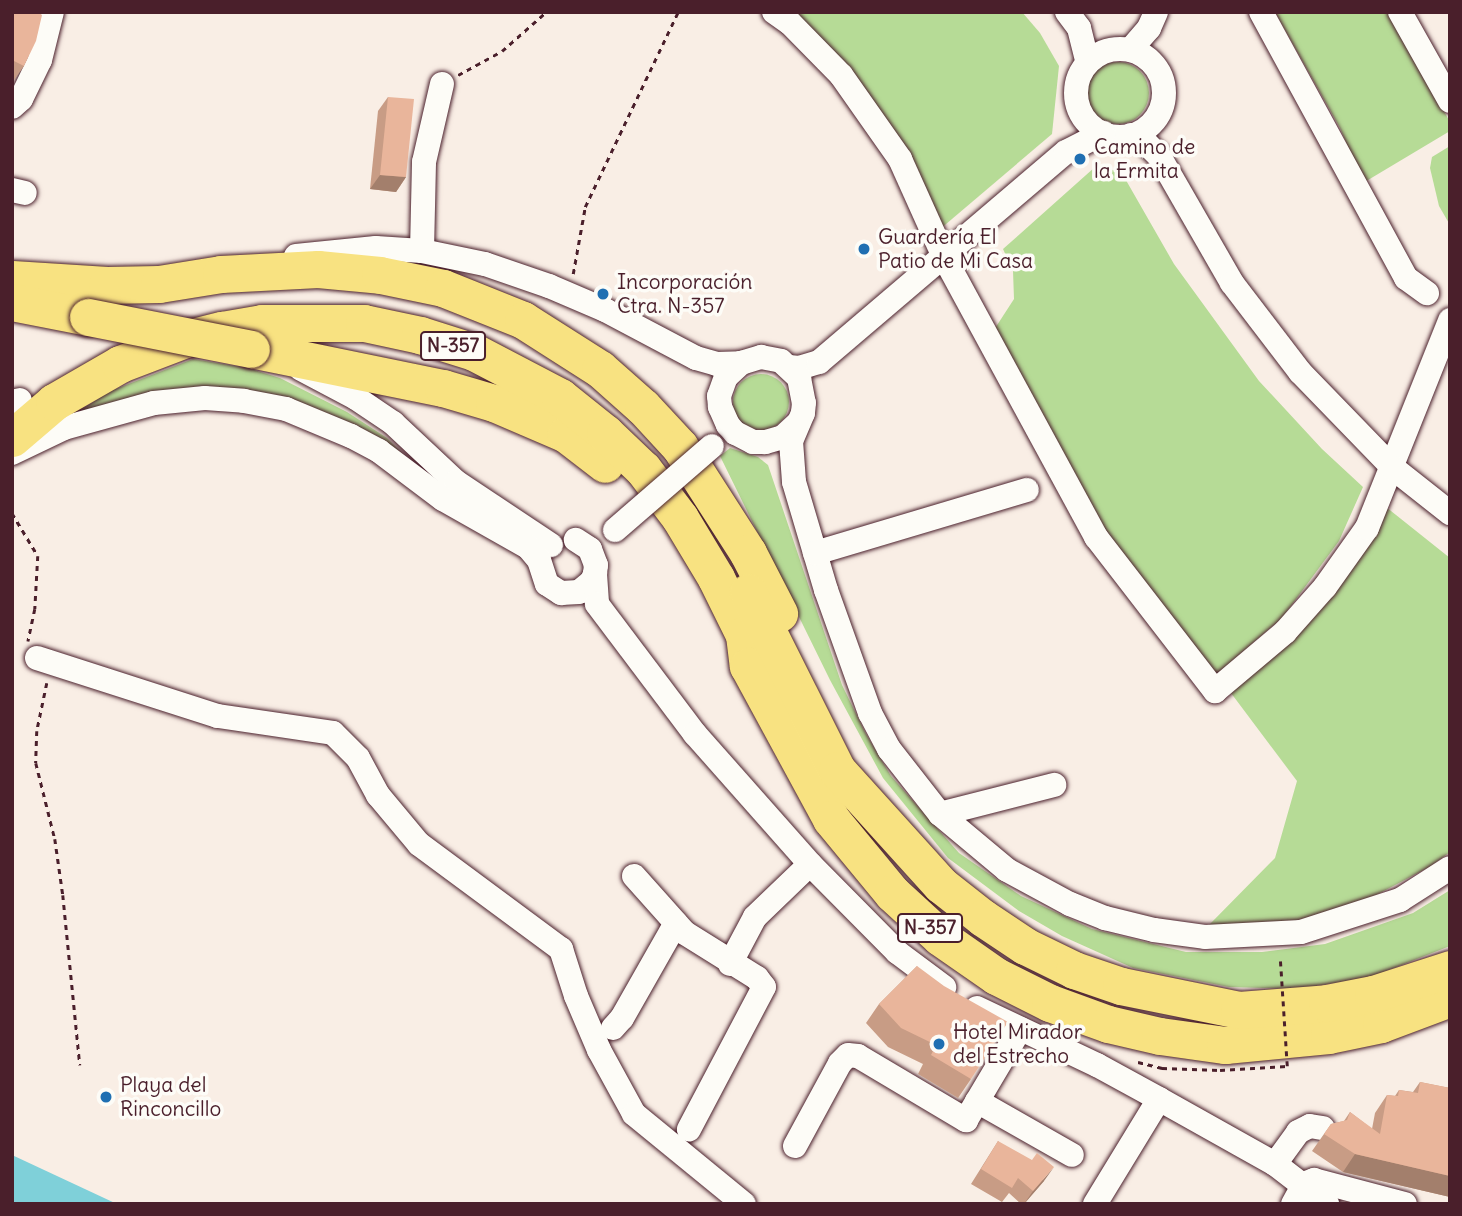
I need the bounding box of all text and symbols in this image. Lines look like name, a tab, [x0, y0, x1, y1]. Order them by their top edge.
place label: Camino de la Ermita	[1094, 134, 1195, 184]
marker: Camino de la Ermita	[1072, 151, 1088, 167]
place label: Guardería El Patio de Mi Casa	[878, 224, 1033, 274]
marker: Guardería El Patio de Mi Casa	[856, 241, 872, 257]
place label: Incorporación Ctra. N-357	[617, 269, 752, 319]
marker: Incorporación Ctra. N-357	[595, 286, 611, 302]
road number: N-357	[420, 330, 486, 362]
road number: N-357	[897, 912, 963, 944]
place label: Hotel Mirador del Estrecho	[953, 1019, 1082, 1069]
marker: Hotel Mirador del Estrecho	[931, 1036, 947, 1052]
place label: Playa del Rinconcillo	[120, 1072, 221, 1122]
marker: Playa del Rinconcillo	[98, 1089, 114, 1105]

